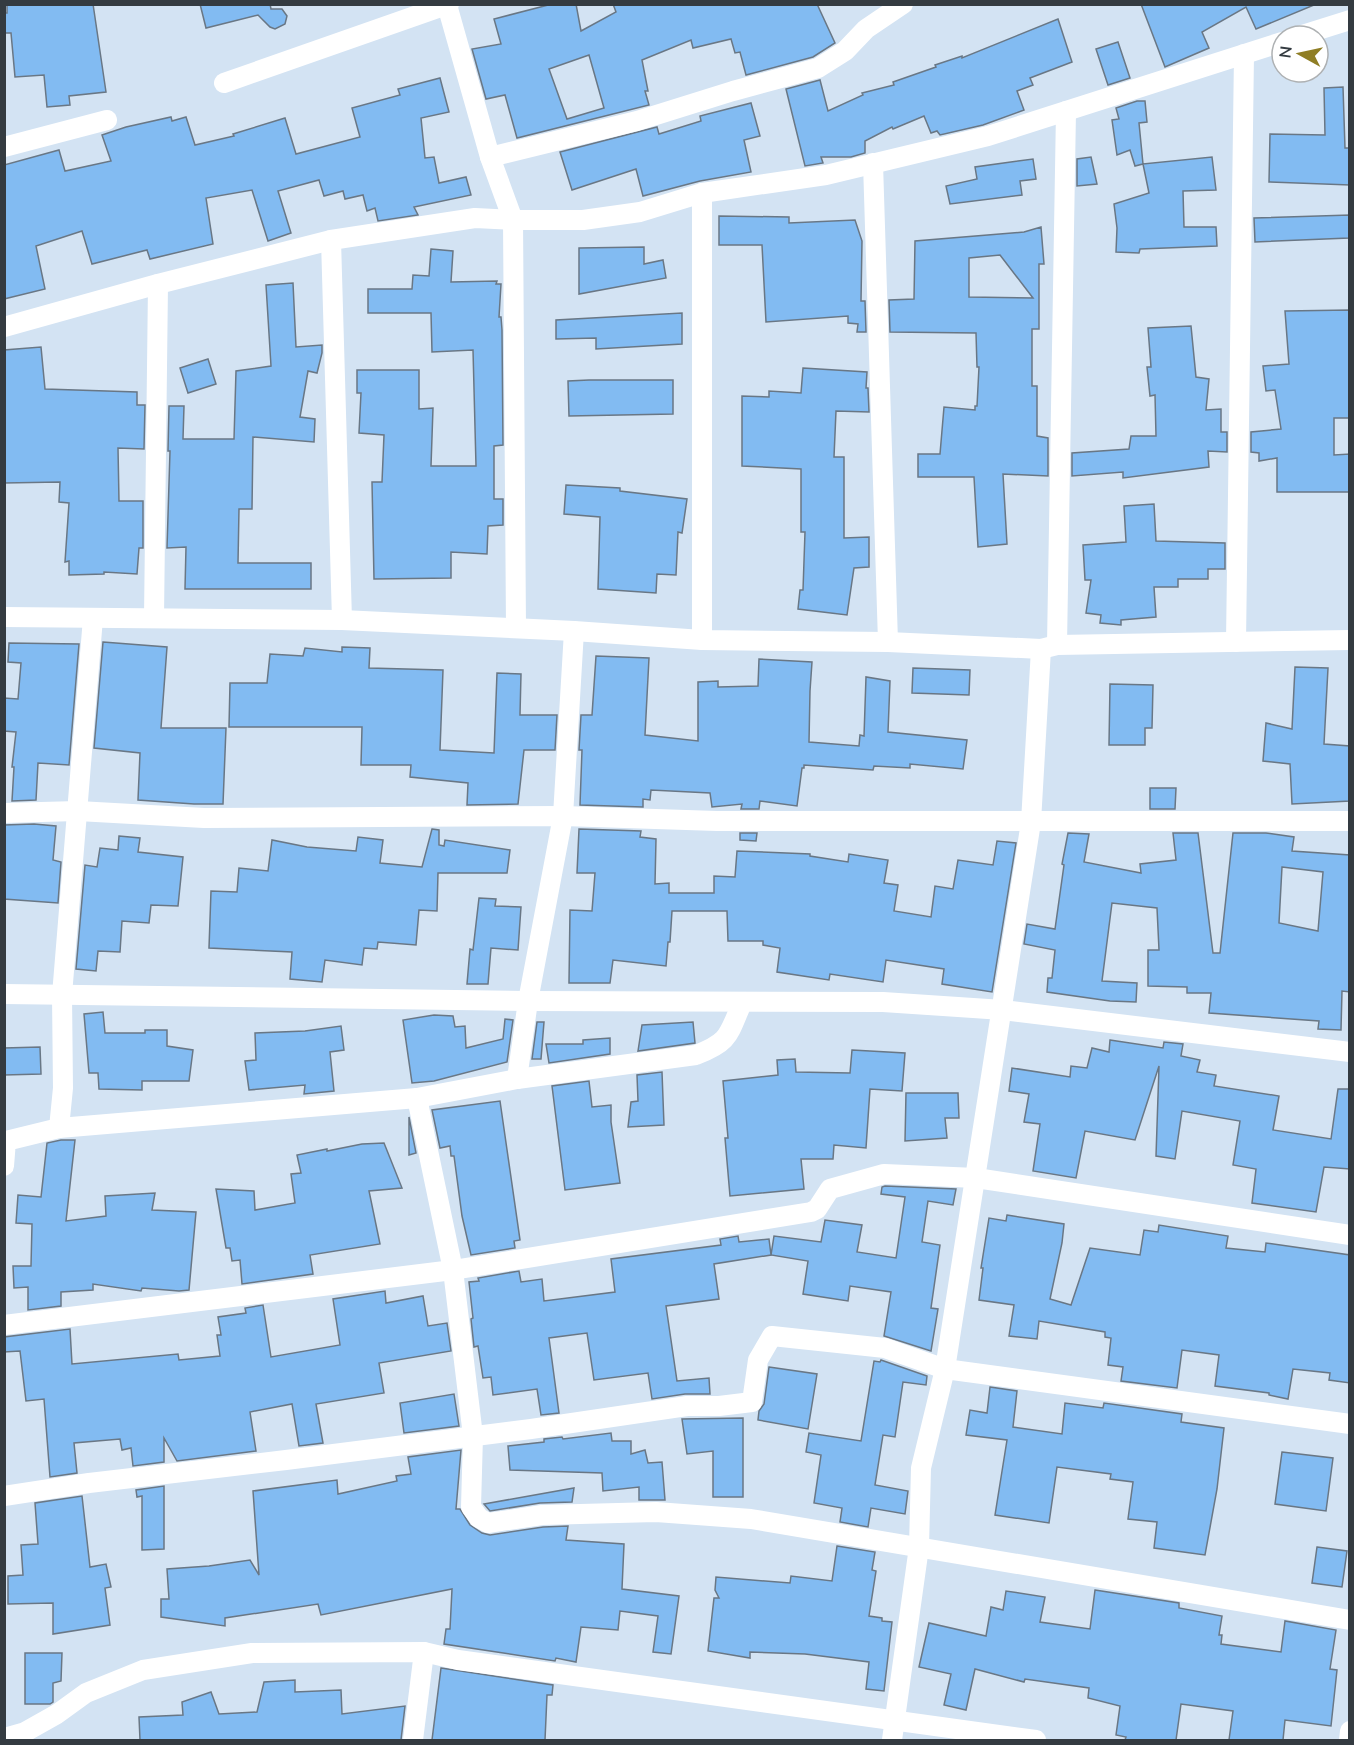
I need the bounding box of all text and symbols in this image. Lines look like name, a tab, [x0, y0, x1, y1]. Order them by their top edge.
north arrow	[1270, 24, 1330, 84]
text: N	[1274, 45, 1298, 60]

